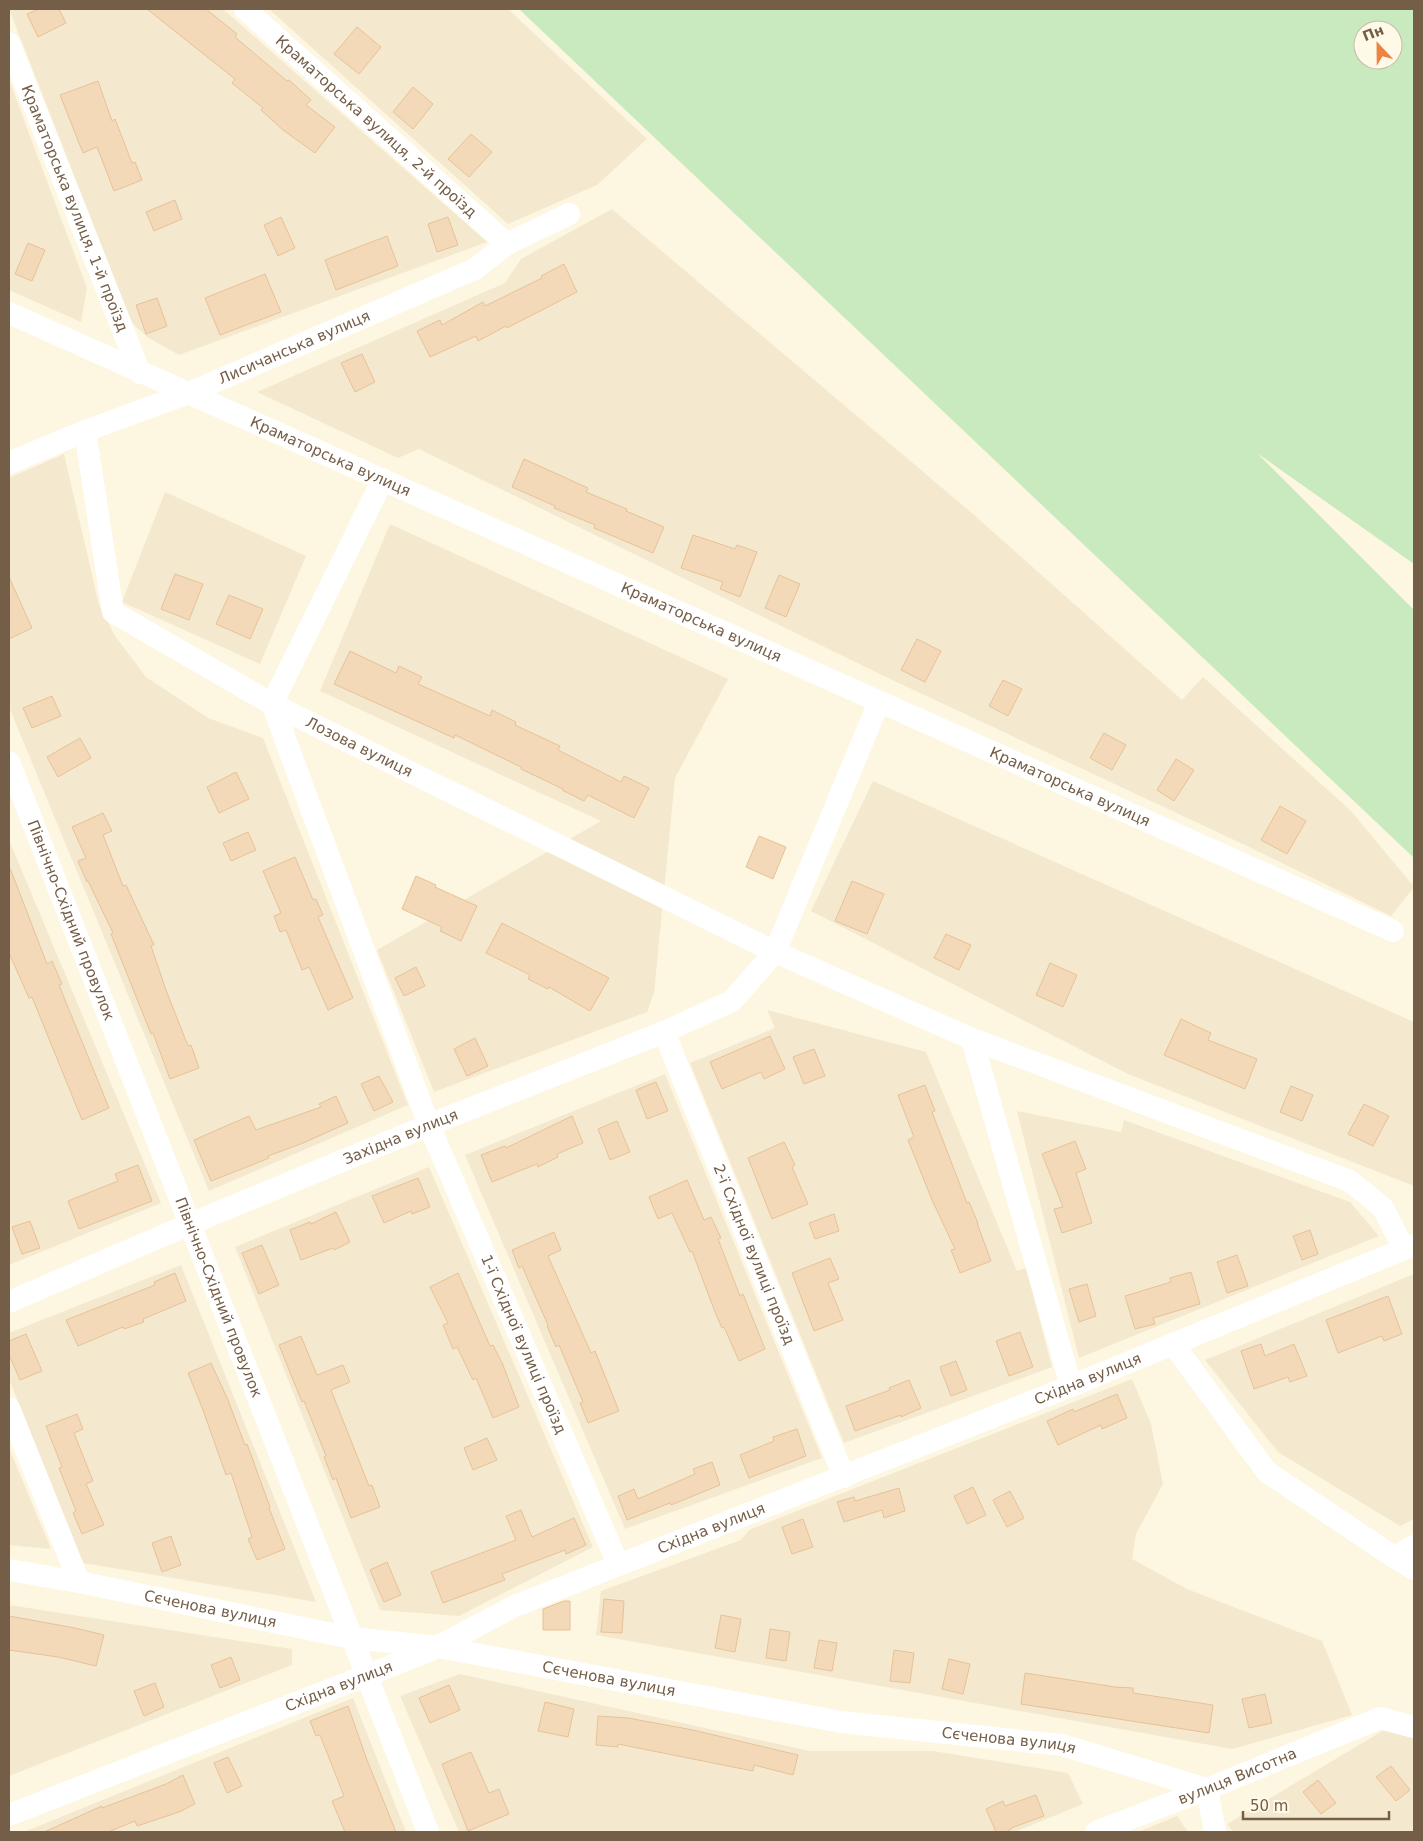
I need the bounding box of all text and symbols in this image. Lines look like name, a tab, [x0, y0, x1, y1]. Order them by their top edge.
north arrow	[1353, 20, 1403, 70]
text: Пн	[1360, 22, 1386, 44]
street label: Краматорська вулиця, 2-й проїзд	[272, 32, 480, 221]
street label: Краматорська вулиця, 1-й проїзд	[18, 82, 132, 334]
street label: Лисичанська вулиця	[216, 307, 373, 388]
street label: Краматорська вулиця	[247, 413, 413, 500]
street label: Краматорська вулиця	[618, 578, 784, 666]
street label: Лозова вулиця	[303, 713, 415, 781]
street label: Краматорська вулиця	[987, 743, 1153, 830]
street label: Північно-Східний провулок	[24, 818, 118, 1023]
street label: Західна вулиця	[341, 1105, 461, 1169]
street label: 2-ї Східної вулиці проїзд	[709, 1162, 799, 1347]
street label: Північно-Східний провулок	[171, 1195, 266, 1400]
street label: 1-ї Східної вулиці проїзд	[477, 1252, 570, 1437]
street label: Східна вулиця	[1032, 1349, 1144, 1409]
street label: Східна вулиця	[655, 1499, 768, 1558]
street label: Сєченова вулиця	[142, 1587, 278, 1631]
street label: Східна вулиця	[282, 1657, 395, 1715]
street label: Сєченова вулиця	[541, 1658, 677, 1700]
street label: Сєченова вулиця	[941, 1724, 1078, 1758]
street label: вулиця Висотна	[1176, 1744, 1299, 1808]
scale bar	[1243, 1788, 1389, 1820]
text: 50 m	[1250, 1797, 1288, 1815]

